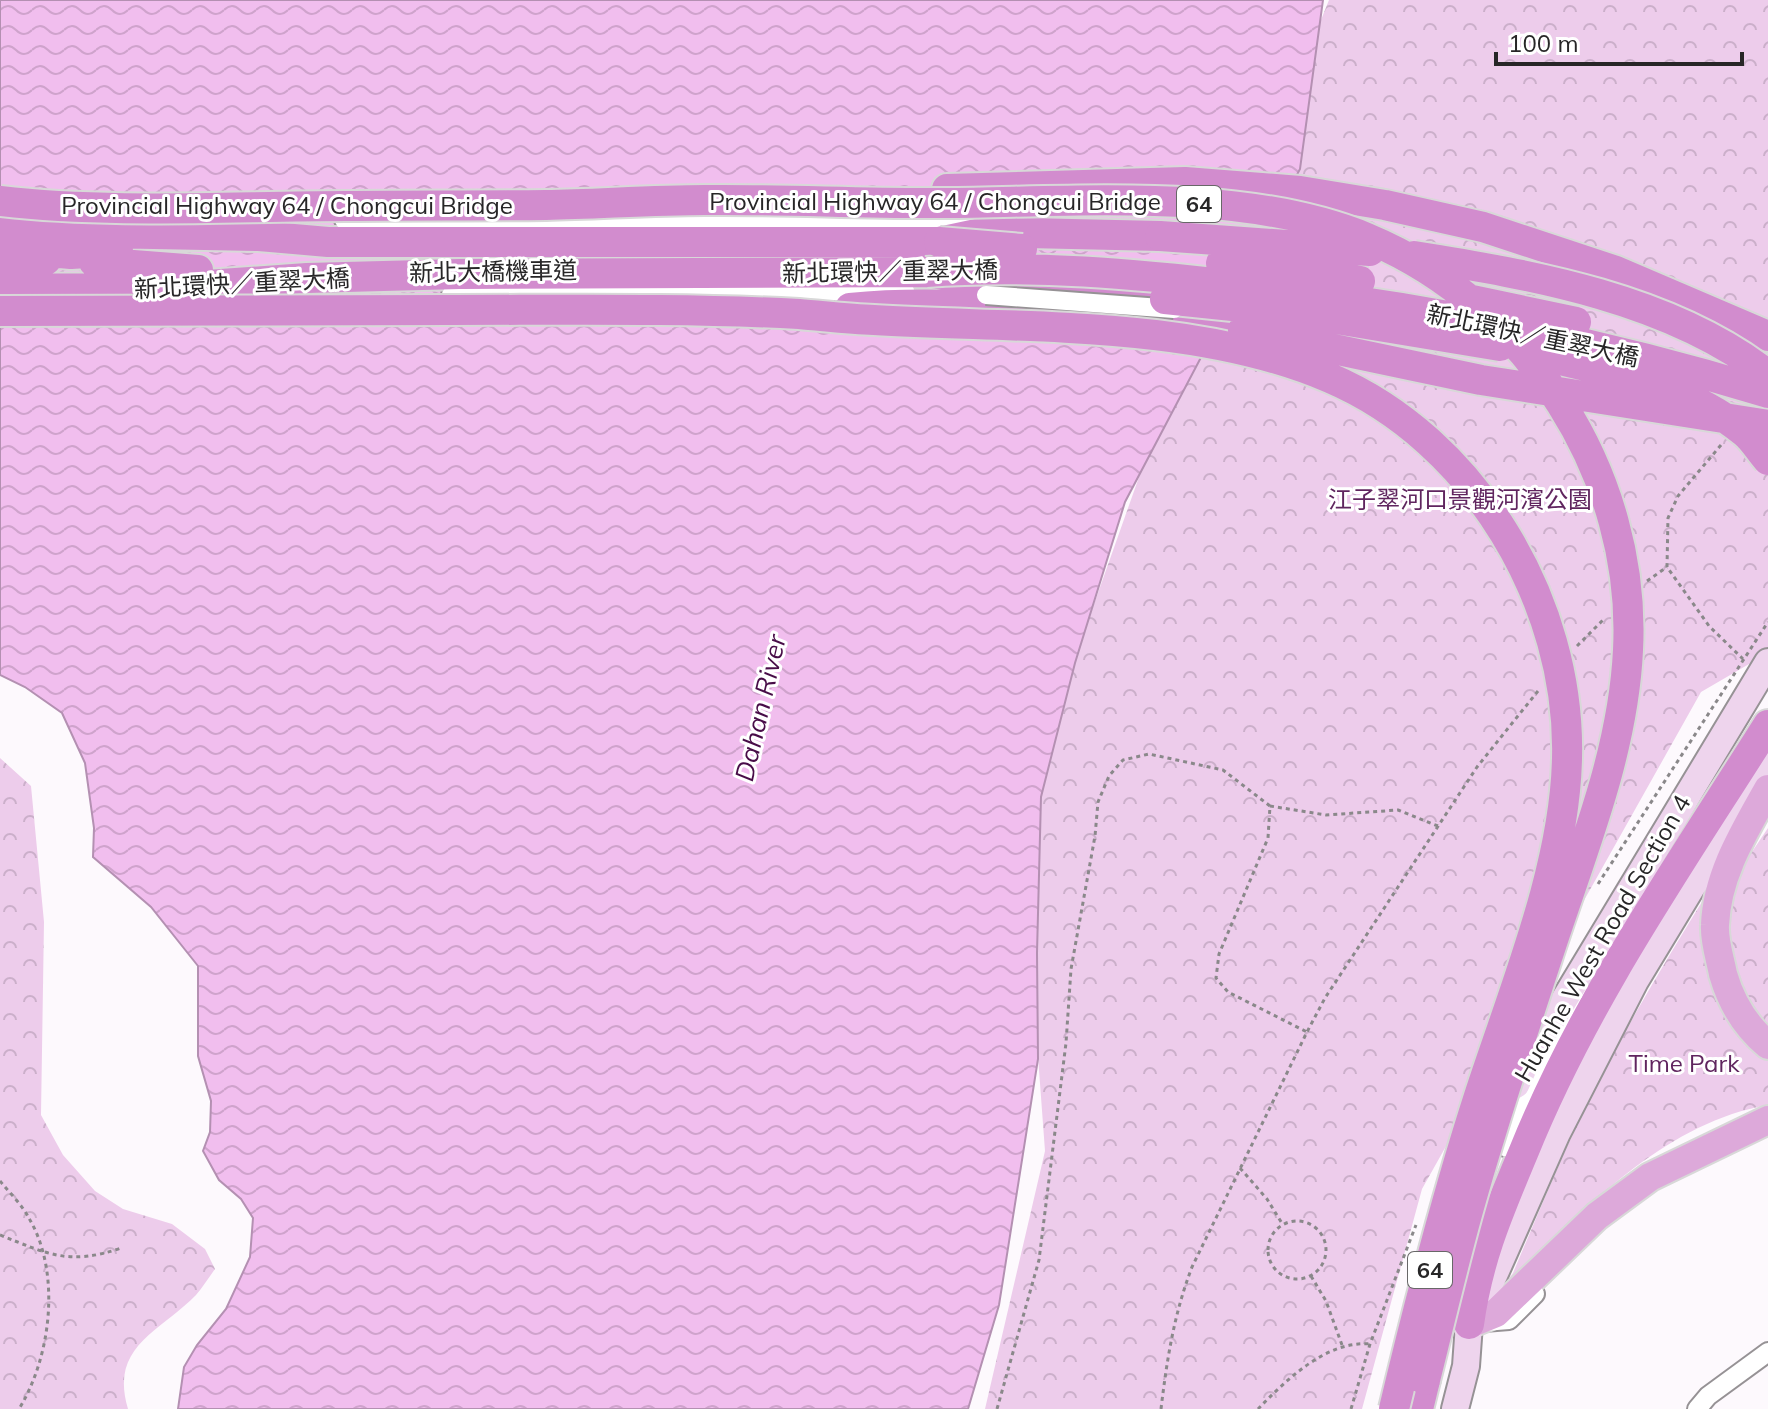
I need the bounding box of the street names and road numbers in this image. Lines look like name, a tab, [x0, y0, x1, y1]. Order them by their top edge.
street label: Provincial Highway 64 / Chongcui Bridge	[709, 186, 1161, 216]
road number: 64	[1177, 186, 1221, 222]
street label: Provincial Highway 64 / Chongcui Bridge	[61, 190, 513, 220]
street label: 新北環快／重翠大橋	[782, 254, 998, 288]
street label: 新北大橋機車道	[409, 255, 577, 287]
street label: 新北環快／重翠大橋	[133, 262, 351, 304]
street label: 新北環快／重翠大橋	[1424, 298, 1642, 372]
street label: Huanhe West Road Section 4	[1507, 789, 1697, 1087]
road number: 64	[1408, 1252, 1452, 1288]

